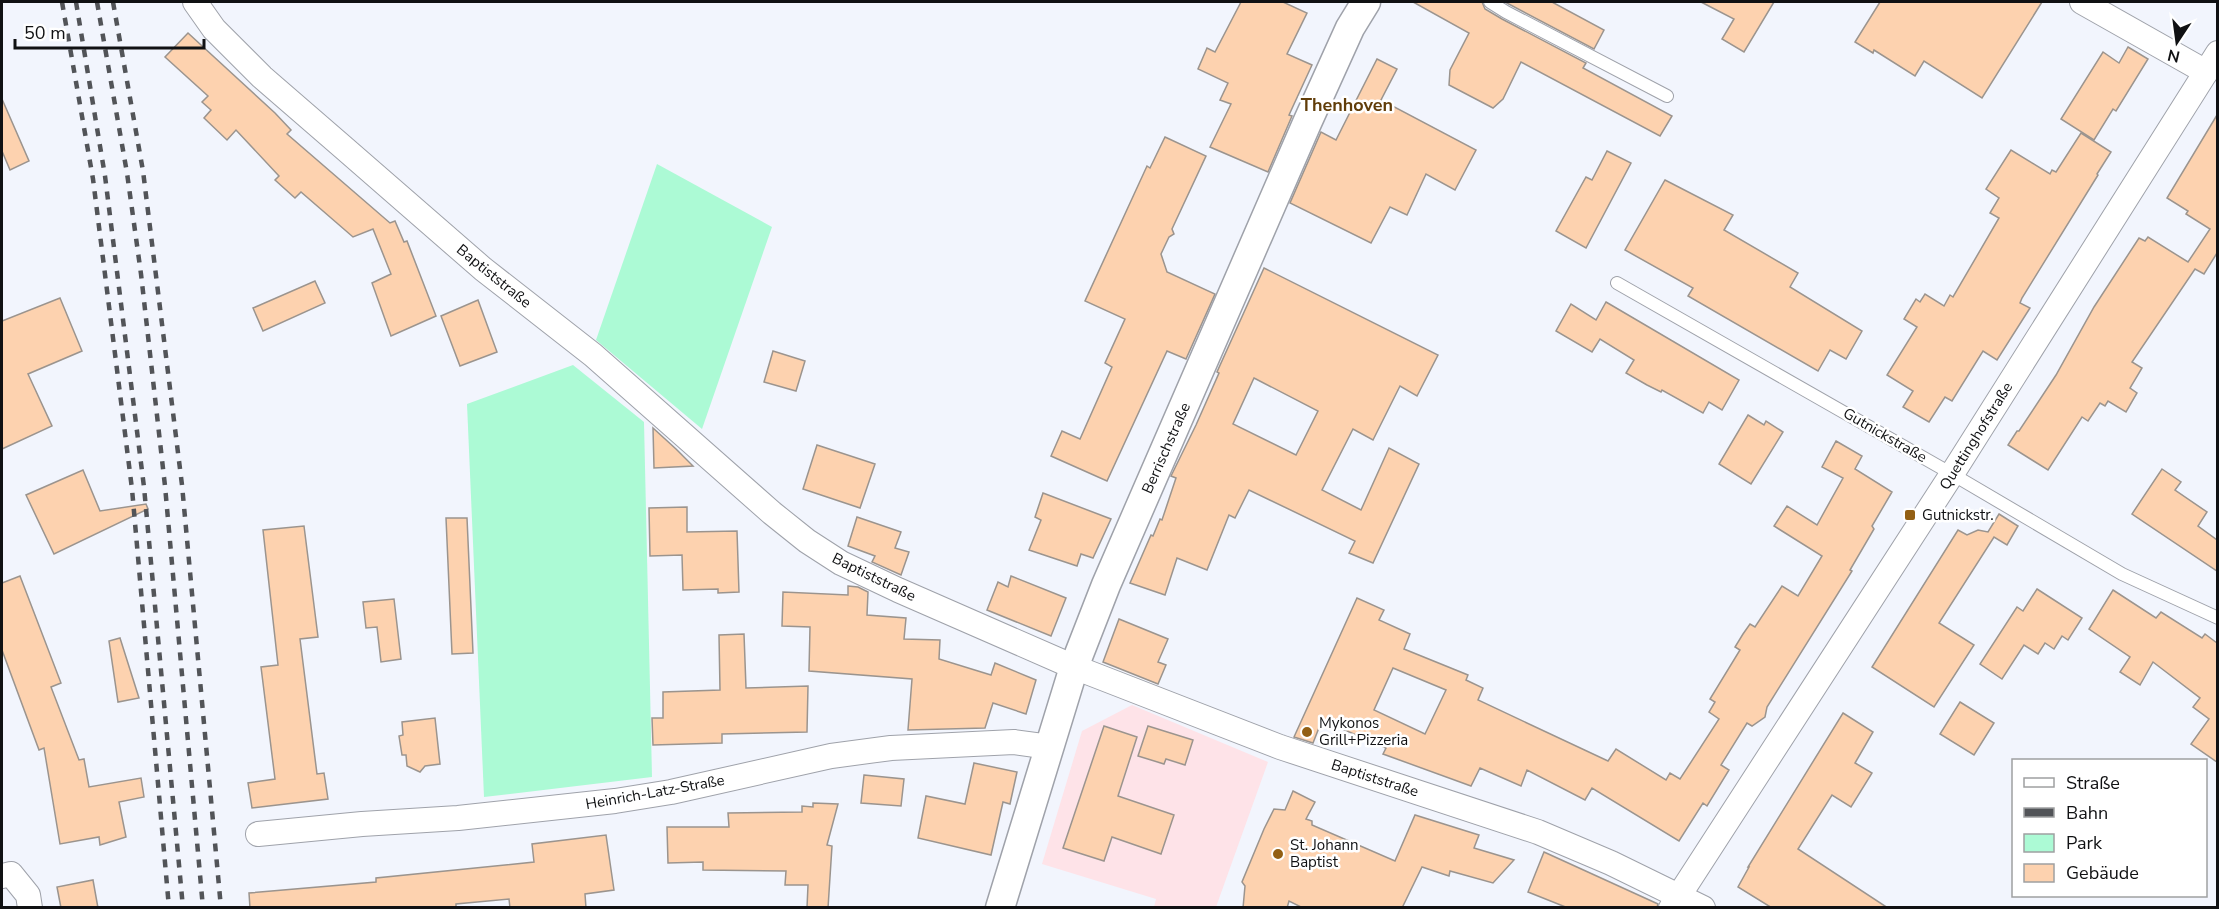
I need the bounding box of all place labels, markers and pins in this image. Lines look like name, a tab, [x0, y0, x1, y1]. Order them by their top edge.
place label: Gutnickstr.	[1922, 505, 1994, 525]
marker: Gutnickstr.	[1903, 508, 1917, 522]
place label: Mykonos Grill+Pizzeria	[1319, 713, 1408, 750]
marker: Mykonos Grill+Pizzeria	[1300, 725, 1314, 739]
place label: St. Johann Baptist	[1290, 835, 1359, 872]
marker: St. Johann Baptist	[1271, 847, 1285, 861]

